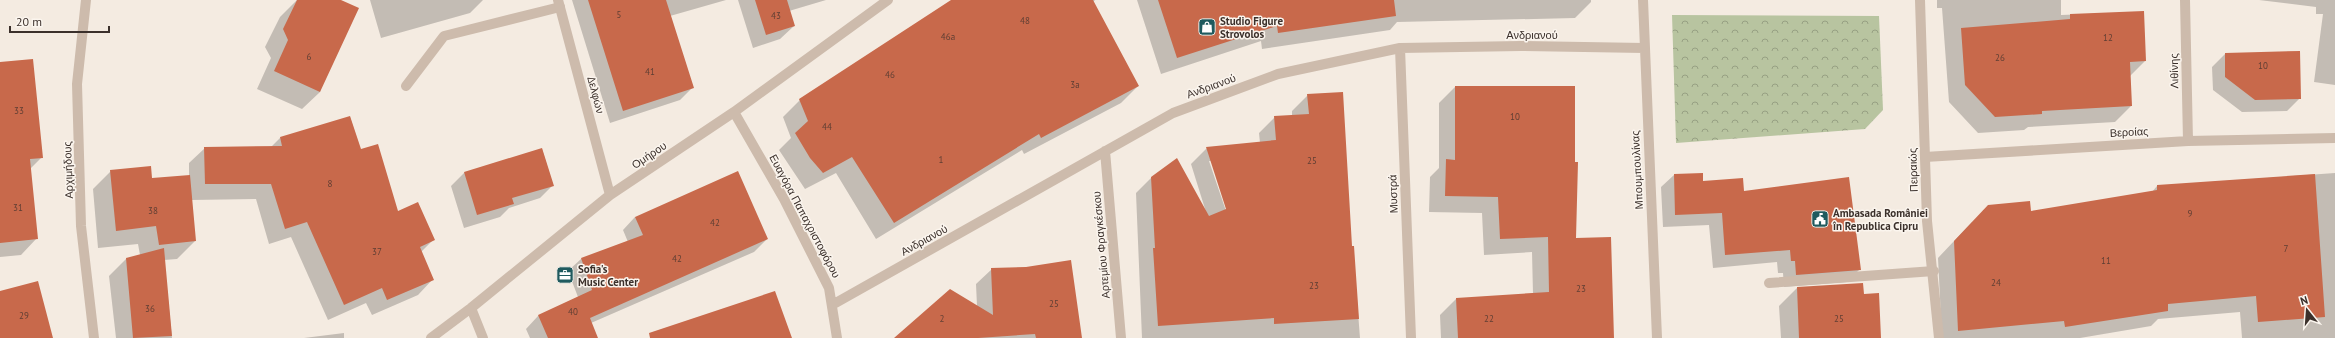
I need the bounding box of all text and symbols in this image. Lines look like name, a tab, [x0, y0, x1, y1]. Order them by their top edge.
scale bar	[10, 8, 109, 34]
house number: 5	[617, 9, 622, 20]
house number: 43	[771, 10, 781, 21]
text: 20 m	[16, 14, 42, 29]
place label: Studio Figure Strovolos	[1220, 14, 1283, 41]
house number: 48	[1020, 15, 1030, 26]
shop icon: Studio Figure Strovolos	[1197, 17, 1217, 37]
street label: Ανδριανού	[1506, 28, 1558, 42]
house number: 46a	[941, 31, 955, 42]
house number: 12	[2103, 32, 2113, 43]
house number: 6	[307, 51, 312, 62]
house number: 26	[1995, 52, 2005, 63]
street label: Λιθίνης	[2167, 53, 2181, 89]
house number: 10	[2258, 60, 2268, 71]
house number: 41	[645, 66, 655, 77]
house number: 46	[885, 69, 895, 80]
street label: Ανδριανού	[1184, 71, 1238, 101]
street label: Δελφών	[584, 75, 608, 115]
house number: 3a	[1070, 79, 1080, 90]
house number: 33	[14, 105, 24, 116]
house number: 10	[1510, 111, 1520, 122]
house number: 44	[822, 121, 832, 132]
street label: Βεροίας	[2109, 124, 2149, 140]
street label: Μπουμπουλίνας	[1628, 130, 1646, 210]
street label: Ομήρου	[629, 138, 669, 172]
street label: Αρχιμήδους	[60, 141, 76, 199]
street label: Πειραιώς	[1905, 148, 1921, 192]
street label: Ευαγόρα Παπαχριστοφόρου	[766, 152, 844, 280]
house number: 1	[939, 154, 944, 165]
house number: 25	[1307, 155, 1317, 166]
street label: Μυστρά	[1385, 174, 1401, 214]
house number: 8	[328, 178, 333, 189]
street label: Αρτεμίου Φραγκέσκου	[1089, 191, 1113, 299]
house number: 31	[13, 202, 23, 213]
house number: 38	[148, 205, 158, 216]
place label: Ambasada României în Republica Cipru	[1832, 206, 1928, 233]
house number: 9	[2188, 208, 2193, 219]
public building icon: Ambasada României în Republica Cipru	[1810, 209, 1830, 229]
house number: 42	[710, 217, 720, 228]
street label: Ανδριανού	[898, 221, 950, 259]
house number: 7	[2284, 243, 2289, 254]
house number: 37	[372, 246, 382, 257]
house number: 42	[672, 253, 682, 264]
house number: 11	[2101, 255, 2111, 266]
place label: Sofia's Music Center	[578, 262, 638, 289]
office icon: Sofia's Music Center	[555, 265, 575, 285]
house number: 24	[1991, 277, 2001, 288]
house number: 23	[1309, 280, 1319, 291]
house number: 23	[1576, 283, 1586, 294]
north arrow	[2287, 290, 2327, 330]
text: N	[2299, 293, 2310, 308]
house number: 25	[1049, 298, 1059, 309]
house number: 36	[145, 303, 155, 314]
house number: 40	[568, 306, 578, 317]
house number: 29	[19, 310, 29, 321]
house number: 2	[940, 313, 945, 324]
house number: 22	[1484, 313, 1494, 324]
house number: 25	[1834, 313, 1844, 324]

